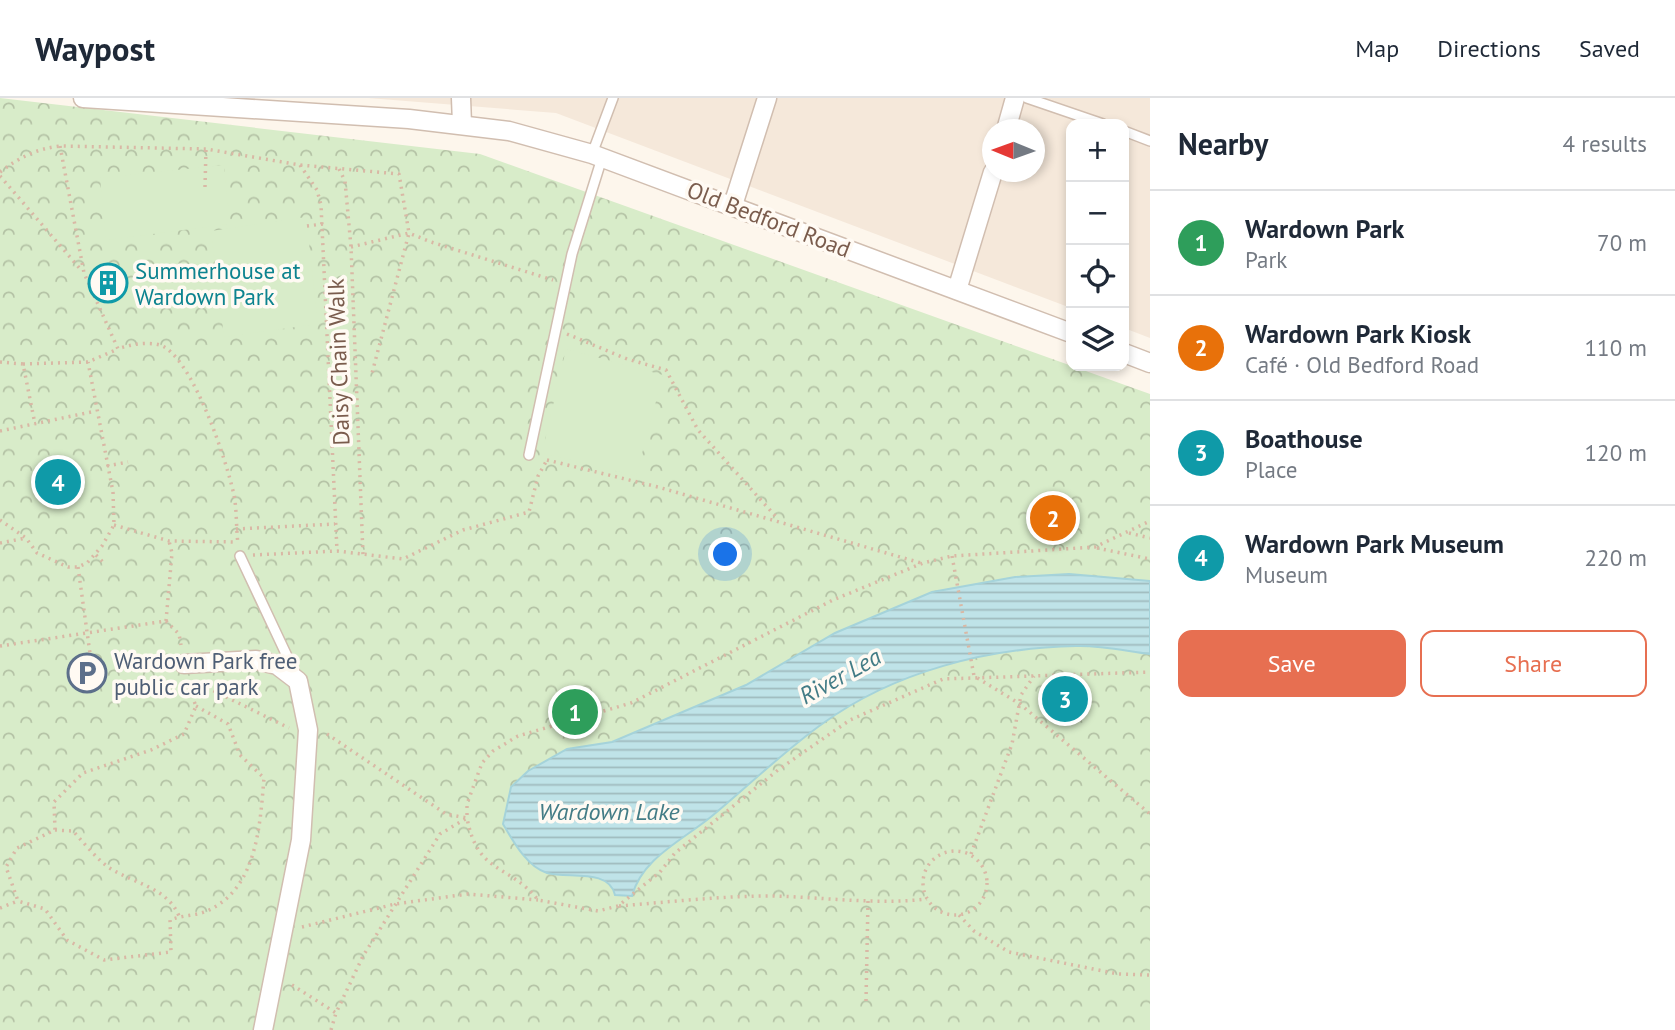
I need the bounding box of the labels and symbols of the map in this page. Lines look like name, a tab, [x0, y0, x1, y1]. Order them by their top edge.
north arrow	[982, 119, 1045, 182]
street label: Old Bedford Road	[683, 174, 855, 264]
place label: Summerhouse at Wardown Park	[135, 256, 301, 311]
building icon: Summerhouse at Wardown Park	[87, 262, 129, 304]
street label: Daisy Chain Walk	[321, 278, 355, 446]
pin: 4	[35, 456, 81, 508]
pin: 2	[1030, 492, 1076, 544]
your location	[708, 537, 742, 571]
water label: River Lea	[794, 641, 887, 711]
place label: Wardown Park free public car park	[114, 646, 297, 701]
parking icon: Wardown Park free public car park	[66, 652, 108, 694]
pin: 3	[1042, 673, 1088, 725]
pin: 1	[552, 686, 598, 738]
water label: Wardown Lake	[538, 796, 680, 827]

